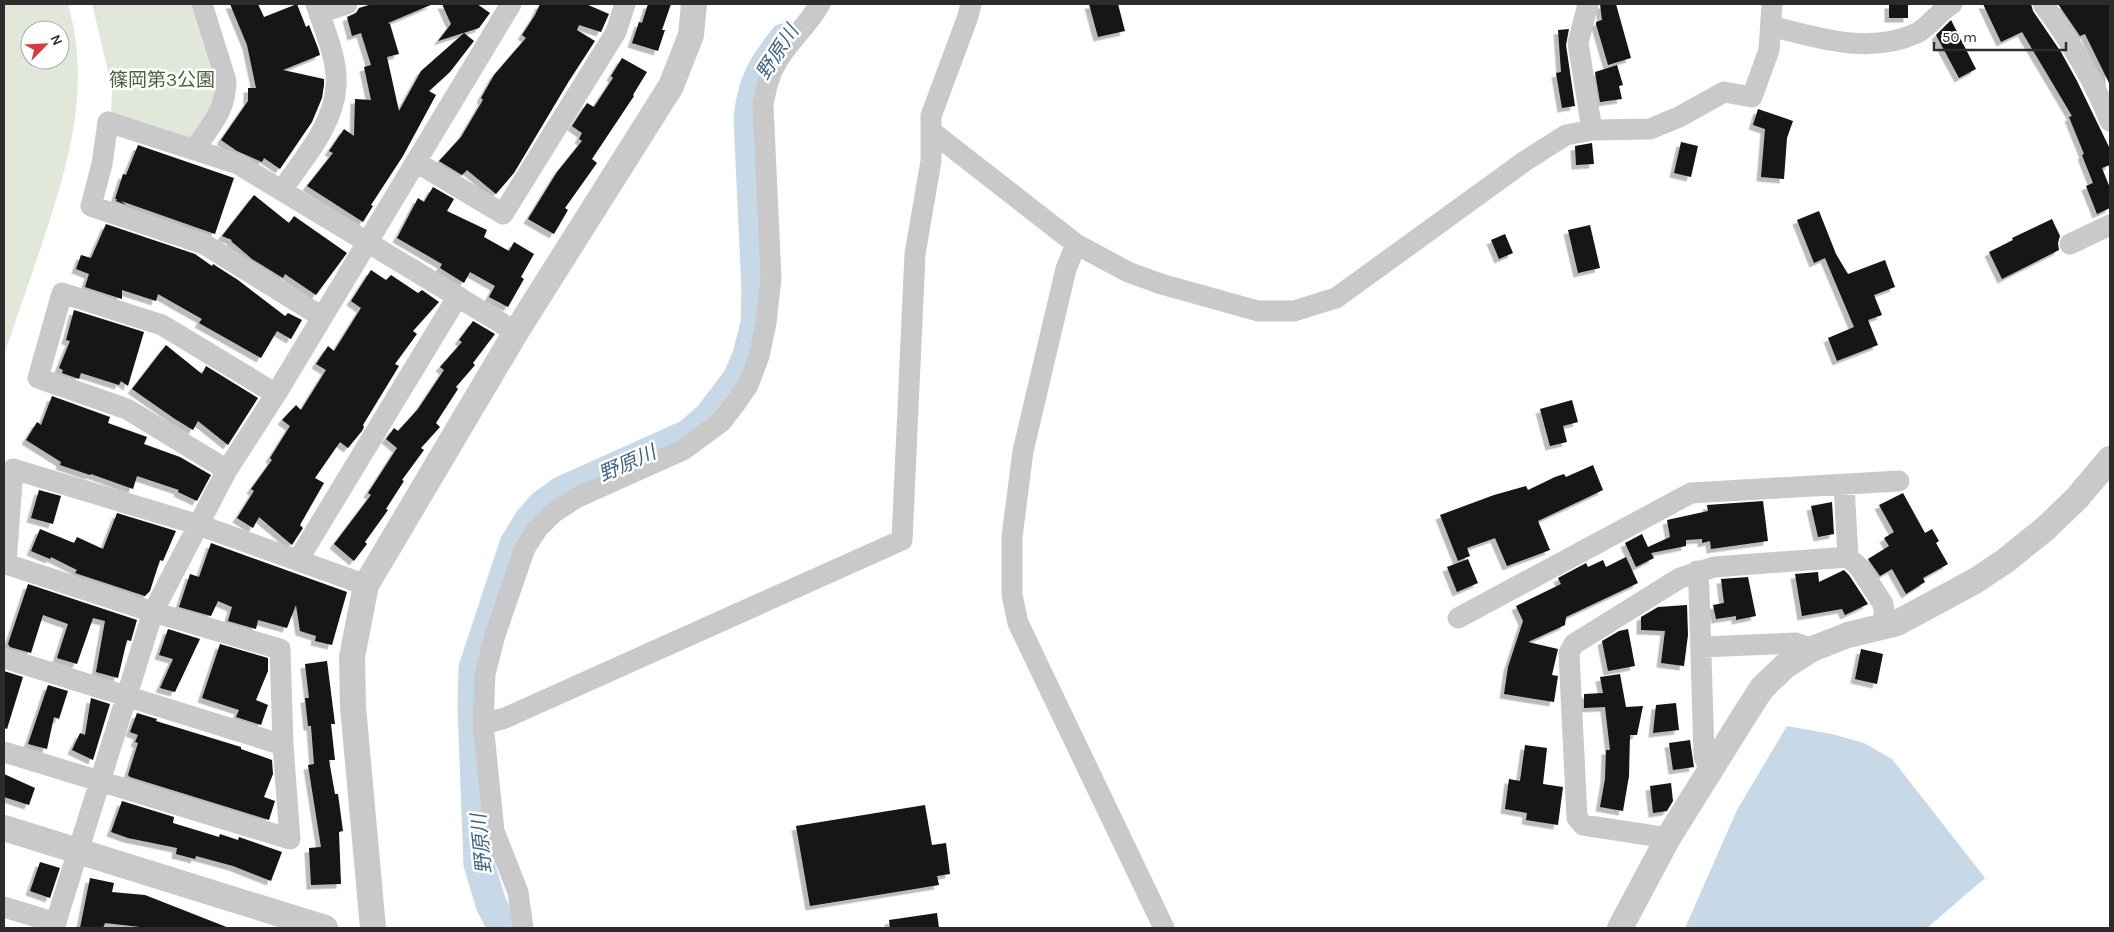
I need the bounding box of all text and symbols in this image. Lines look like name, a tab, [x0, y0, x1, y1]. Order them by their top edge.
water label: 野原川	[751, 19, 804, 84]
north arrow	[20, 20, 70, 70]
scale bar	[1934, 20, 2066, 52]
text: 50 m	[1942, 28, 1977, 46]
text: N	[47, 32, 66, 48]
park label: 篠岡第3公園	[109, 69, 215, 91]
water label: 野原川	[595, 440, 661, 486]
water label: 野原川	[467, 811, 496, 875]

